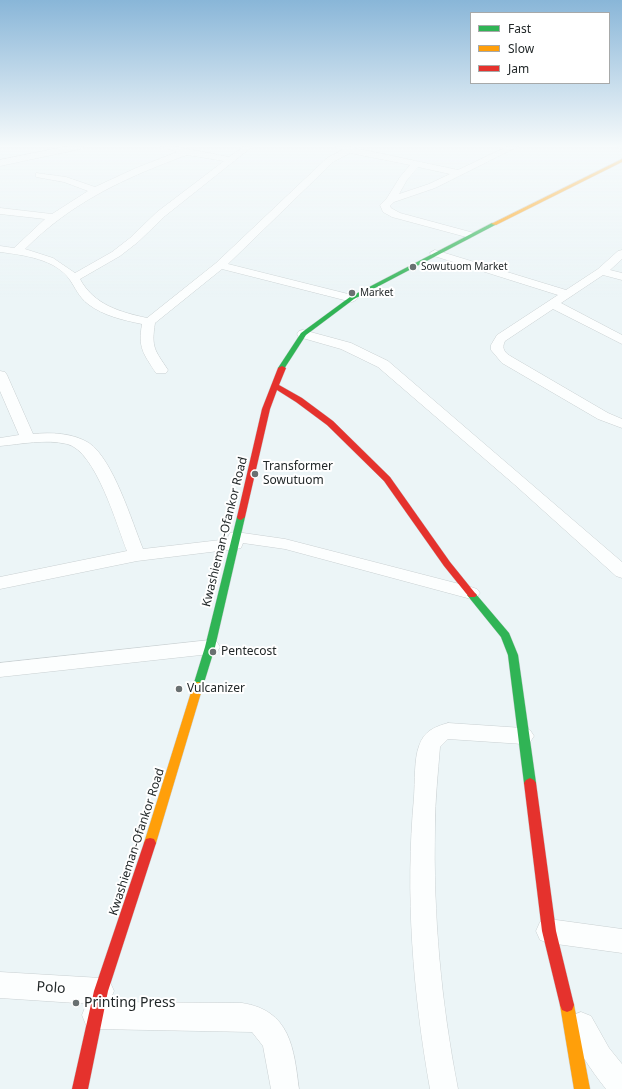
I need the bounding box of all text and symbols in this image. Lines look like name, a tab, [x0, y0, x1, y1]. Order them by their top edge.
legend	[470, 12, 610, 84]
text: Fast	[508, 20, 531, 37]
text: Slow	[508, 40, 534, 57]
text: Jam	[508, 60, 529, 77]
place label: Sowutuom Market	[421, 261, 508, 273]
marker: Sowutuom Market	[408, 262, 418, 272]
place label: Market	[360, 287, 393, 299]
marker: Market	[347, 288, 357, 298]
street label: Kwashieman-Ofankor Road	[199, 456, 251, 608]
place label: Transformer Sowutuom	[263, 460, 333, 488]
marker: Transformer Sowutuom	[250, 469, 260, 479]
place label: Pentecost	[221, 645, 277, 659]
marker: Pentecost	[208, 647, 218, 657]
place label: Vulcanizer	[187, 682, 245, 696]
marker: Vulcanizer	[174, 684, 184, 694]
street label: Kwashieman-Ofankor Road	[106, 767, 168, 917]
street label: Polo	[36, 979, 66, 997]
place label: Printing Press	[84, 995, 175, 1011]
marker: Printing Press	[71, 998, 81, 1008]

